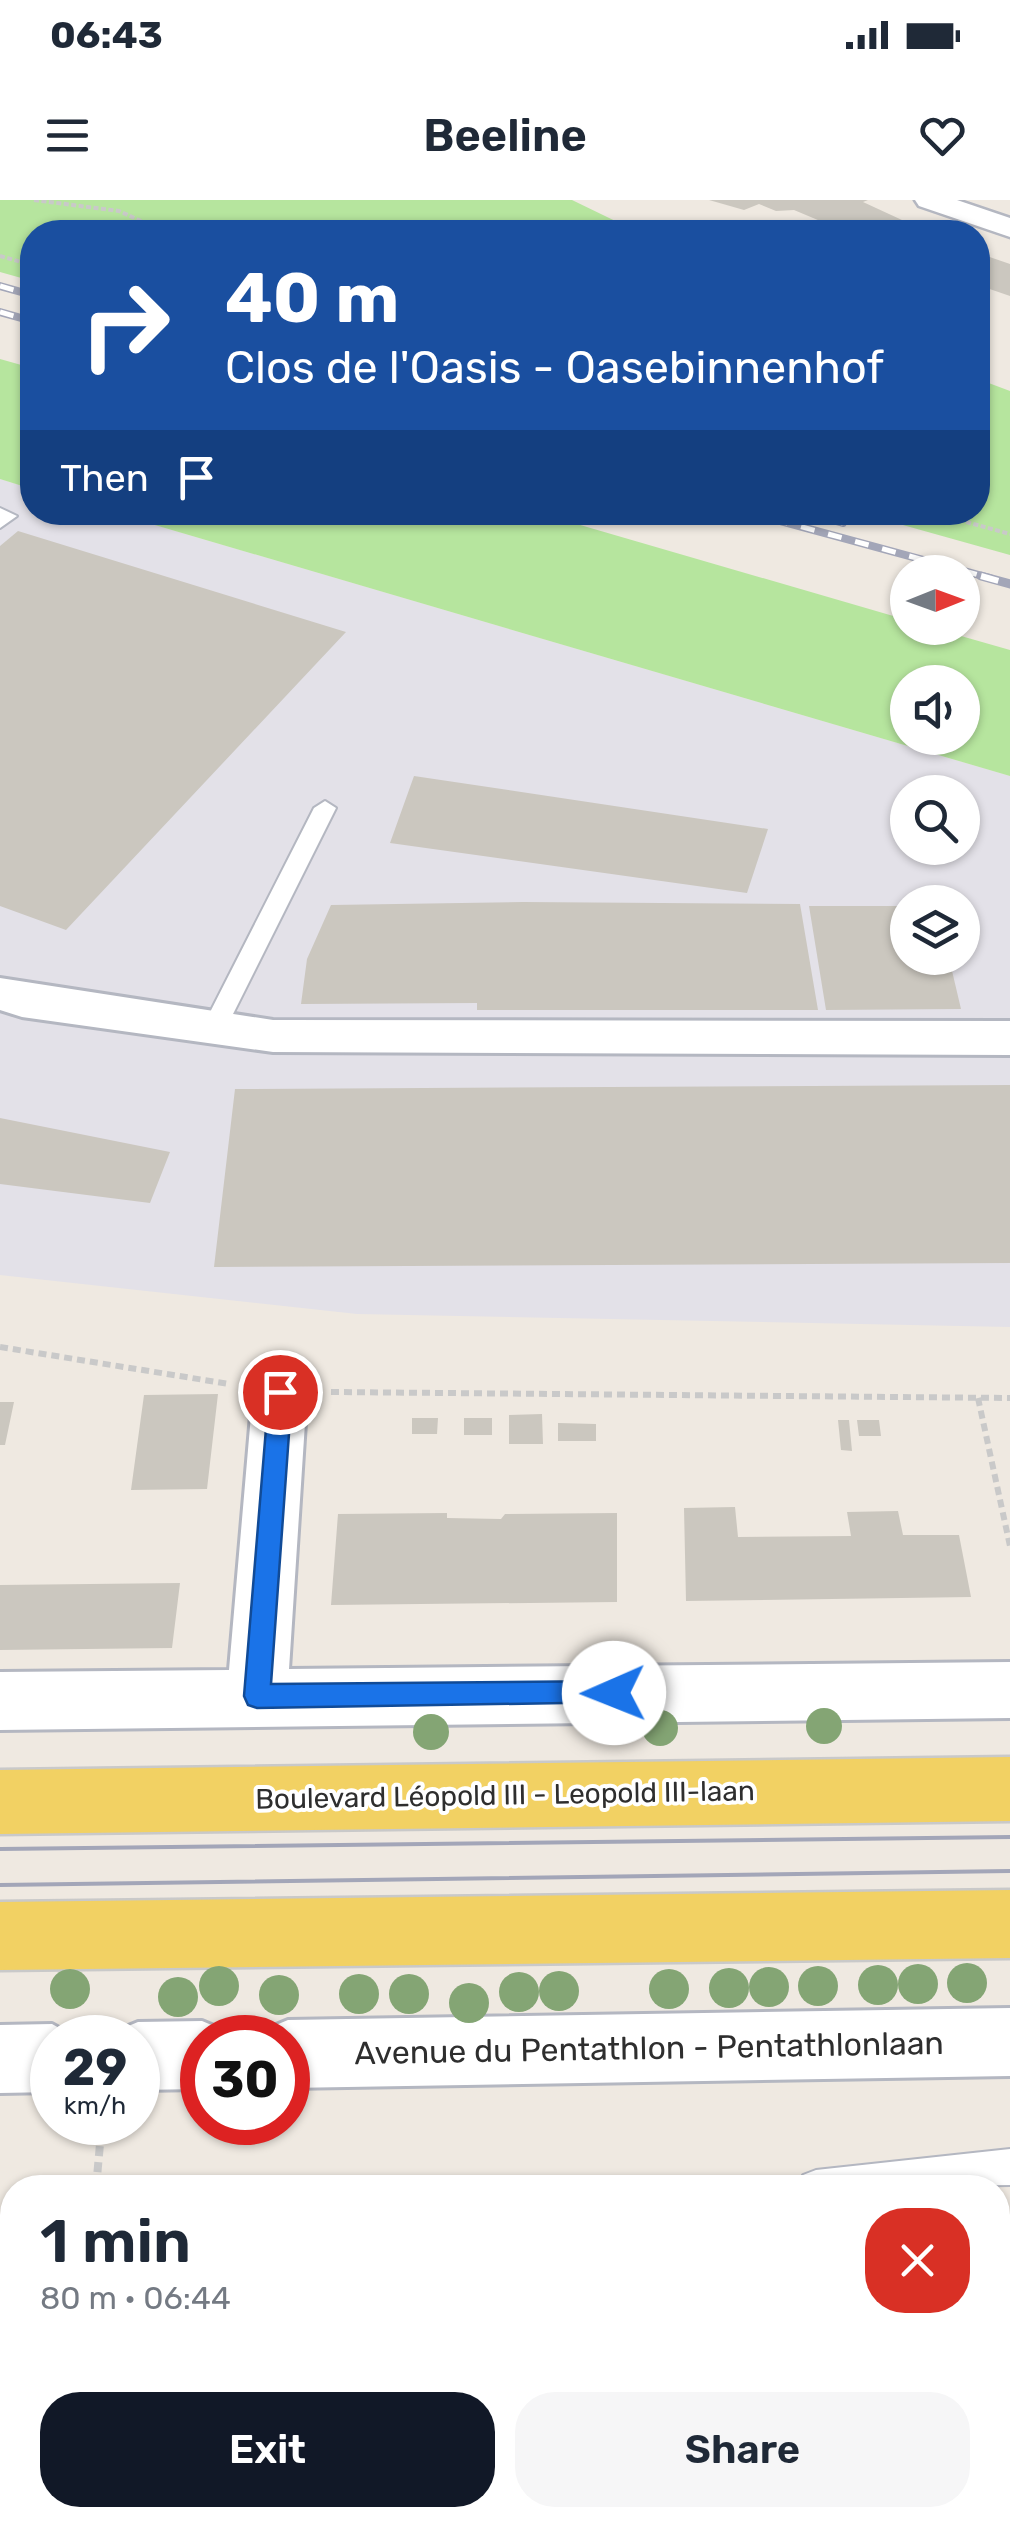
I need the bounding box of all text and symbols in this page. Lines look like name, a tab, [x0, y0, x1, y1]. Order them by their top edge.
text: 06:43	[50, 12, 163, 58]
icon: menu	[40, 108, 95, 163]
icon: heart	[915, 108, 970, 163]
text: Beeline	[423, 109, 587, 162]
text: 40 m	[225, 257, 399, 340]
icon: right	[60, 260, 190, 390]
text: Clos de l'Oasis - Oasebinnenhof	[225, 341, 884, 394]
icon: arrive	[169, 450, 224, 505]
text: Then	[60, 455, 149, 501]
north arrow	[890, 555, 980, 645]
map controls	[890, 555, 980, 975]
button: sound	[890, 665, 980, 755]
button: search	[890, 775, 980, 865]
button: layers	[890, 885, 980, 975]
pin	[238, 1350, 323, 1435]
icon: arrive	[253, 1365, 308, 1420]
position arrow	[562, 1641, 666, 1745]
street label: Boulevard Léopold III - Leopold III-laan	[255, 1774, 755, 1816]
speed limit sign: 30	[180, 2015, 310, 2145]
street label: Avenue du Pentathlon - Pentathlonlaan	[354, 2024, 944, 2072]
text: 29	[63, 2038, 127, 2098]
text: km/h	[64, 2091, 126, 2120]
text: 1 min	[40, 2206, 191, 2277]
button: close	[865, 2208, 970, 2313]
text: 80 m · 06:44	[40, 2279, 231, 2317]
button: Exit	[40, 2392, 495, 2507]
button: Share	[515, 2392, 970, 2507]

